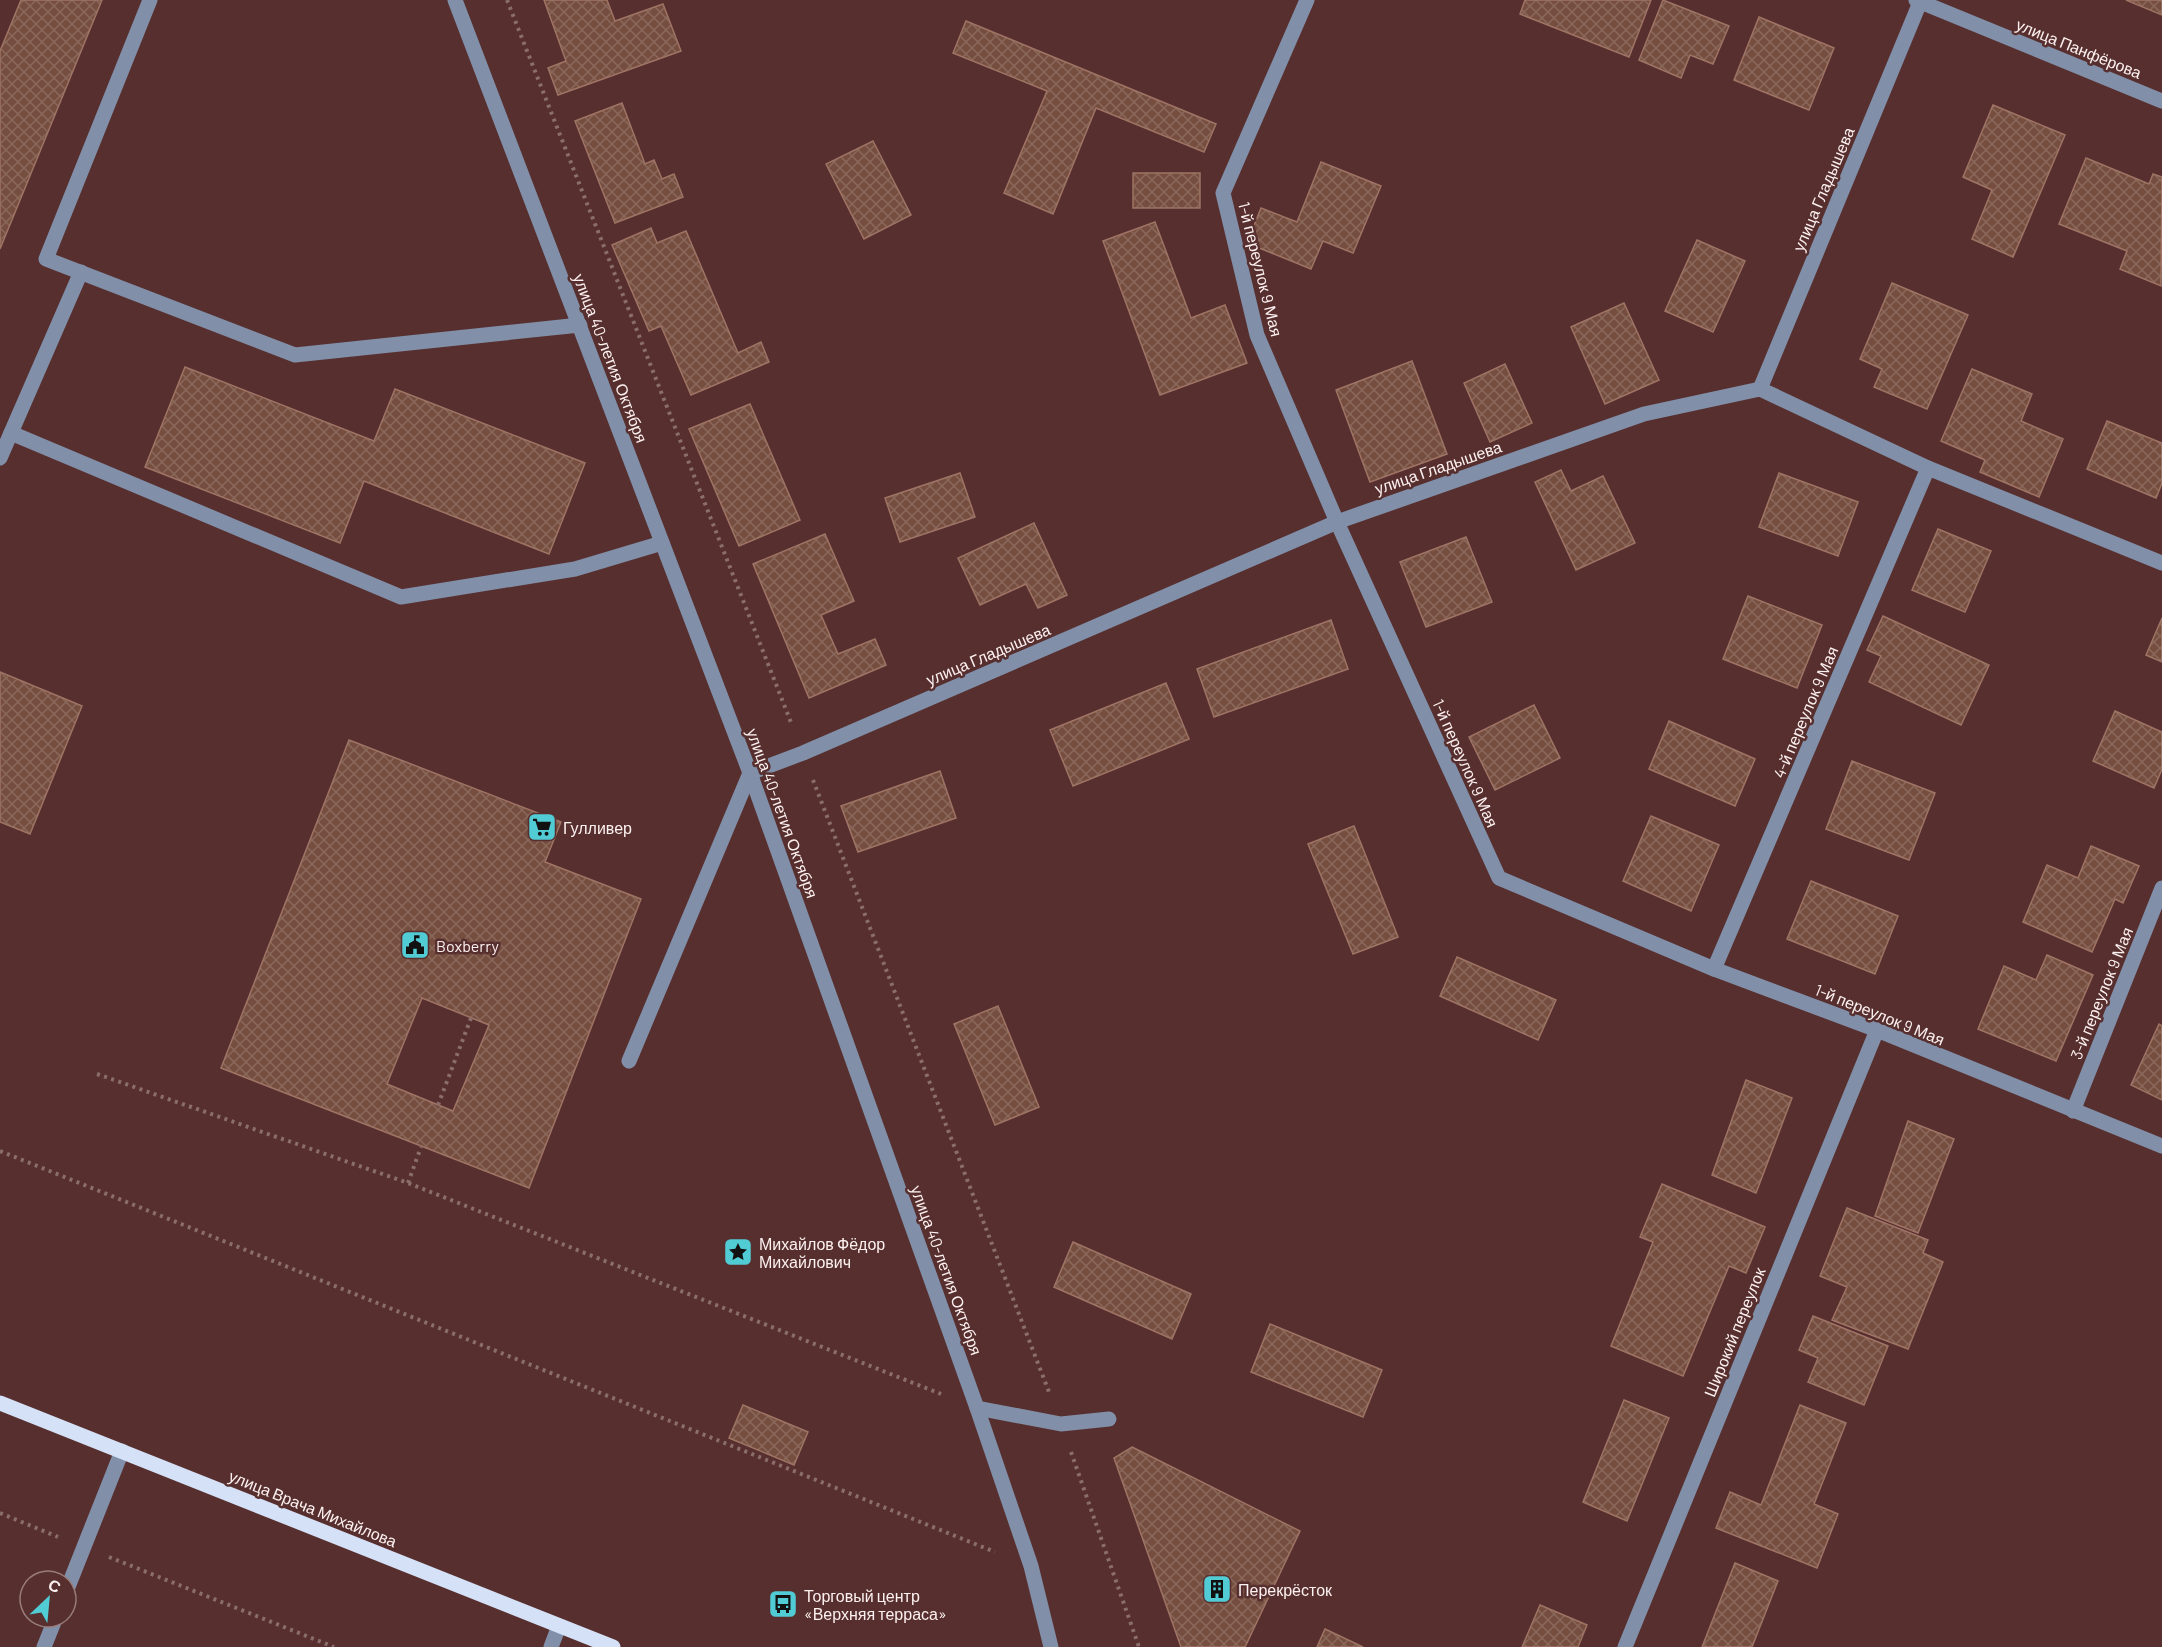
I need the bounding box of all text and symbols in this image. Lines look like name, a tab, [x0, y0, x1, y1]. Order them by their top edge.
street label: улица Панфёрова	[2014, 14, 2145, 82]
street label: улица Гладышева	[1788, 124, 1858, 254]
street label: 1-й переулок 9 Мая	[1235, 200, 1287, 338]
street label: улица 40-летия Октября	[570, 271, 652, 445]
street label: улица Гладышева	[1372, 436, 1504, 498]
street label: улица Гладышева	[923, 619, 1053, 689]
street label: 4-й переулок 9 Мая	[1769, 643, 1841, 781]
street label: 1-й переулок 9 Мая	[1429, 696, 1503, 830]
street label: улица 40-летия Октября	[743, 725, 823, 901]
supermarket icon: Гулливер	[526, 811, 558, 843]
place label: Гулливер	[563, 818, 632, 837]
street label: 3-й переулок 9 Мая	[2066, 924, 2136, 1062]
public building icon: Boxberry	[399, 929, 431, 961]
place label: Boxberry	[436, 936, 499, 955]
street label: 1-й переулок 9 Мая	[1812, 979, 1948, 1049]
street label: улица 40-летия Октября	[907, 1182, 987, 1358]
place label: Михайлов Фёдор Михайлович	[759, 1234, 885, 1271]
place icon: Михайлов Фёдор Михайлович	[722, 1236, 754, 1268]
street label: Широкий переулок	[1699, 1264, 1769, 1399]
street label: улица Врача Михайлова	[226, 1466, 400, 1550]
north arrow	[18, 1569, 78, 1629]
building icon: Перекрёсток	[1201, 1573, 1233, 1605]
text: С	[45, 1574, 65, 1596]
place label: Перекрёсток	[1238, 1580, 1333, 1599]
place label: Торговый центр «Верхняя терраса»	[804, 1586, 947, 1623]
bus stop icon: Торговый центр «Верхняя терраса»	[767, 1588, 799, 1620]

